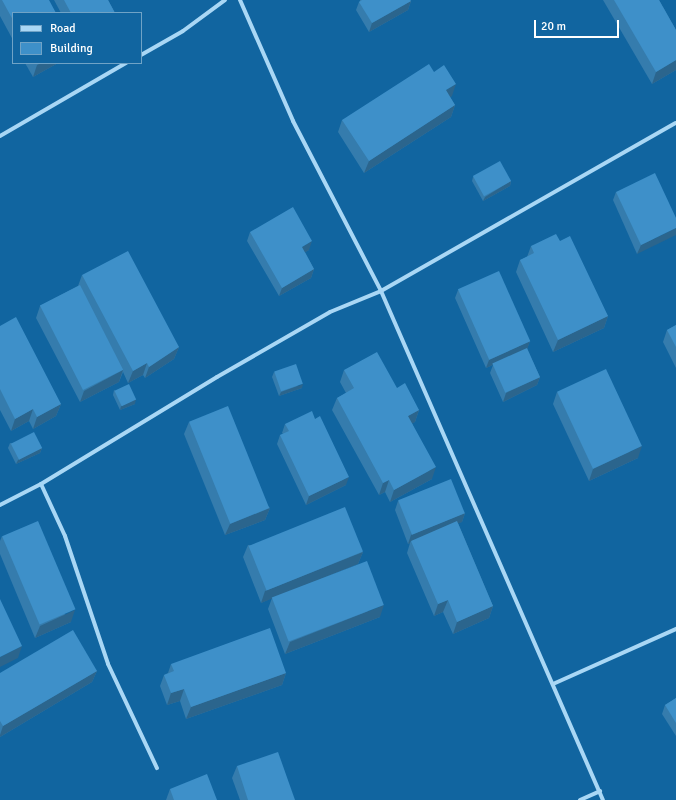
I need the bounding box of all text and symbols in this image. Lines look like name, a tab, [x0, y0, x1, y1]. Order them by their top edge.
legend	[12, 12, 142, 64]
scale bar	[536, 12, 621, 38]
text: 20 m	[541, 19, 566, 34]
text: Road	[50, 21, 76, 36]
text: Building	[50, 41, 93, 56]

